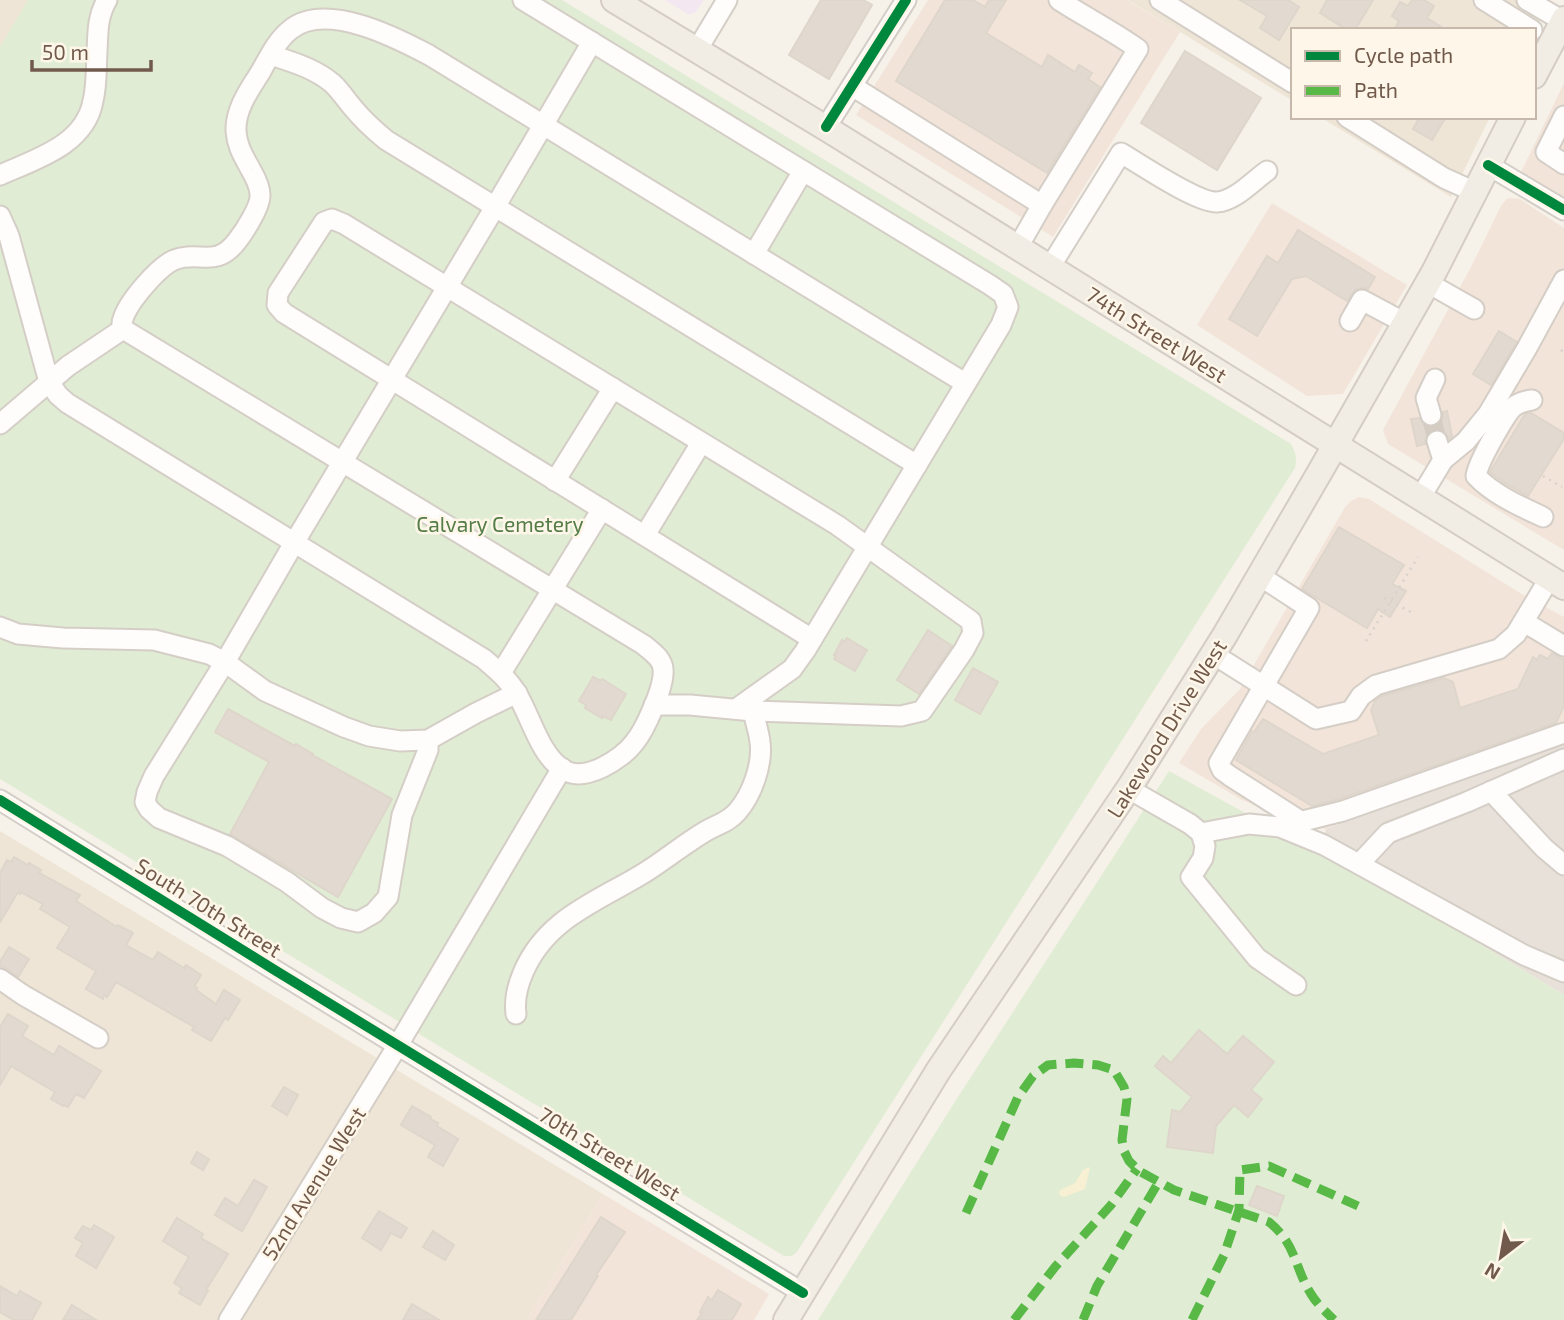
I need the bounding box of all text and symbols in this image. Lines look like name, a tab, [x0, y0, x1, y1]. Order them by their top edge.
scale bar	[32, 28, 150, 72]
legend	[1291, 28, 1536, 119]
text: 50 m	[42, 39, 89, 64]
text: Cycle path	[1354, 42, 1453, 67]
text: Path	[1354, 77, 1398, 102]
street label: 74th Street West	[1082, 281, 1232, 387]
park label: Calvary Cemetery	[416, 511, 584, 536]
street label: Lakewood Drive West	[1101, 634, 1231, 822]
street label: South 70th Street	[131, 852, 287, 962]
street label: 70th Street West	[535, 1101, 685, 1205]
street label: 52nd Avenue West	[256, 1102, 370, 1264]
north arrow	[1466, 1222, 1536, 1292]
text: N	[1480, 1259, 1504, 1285]

